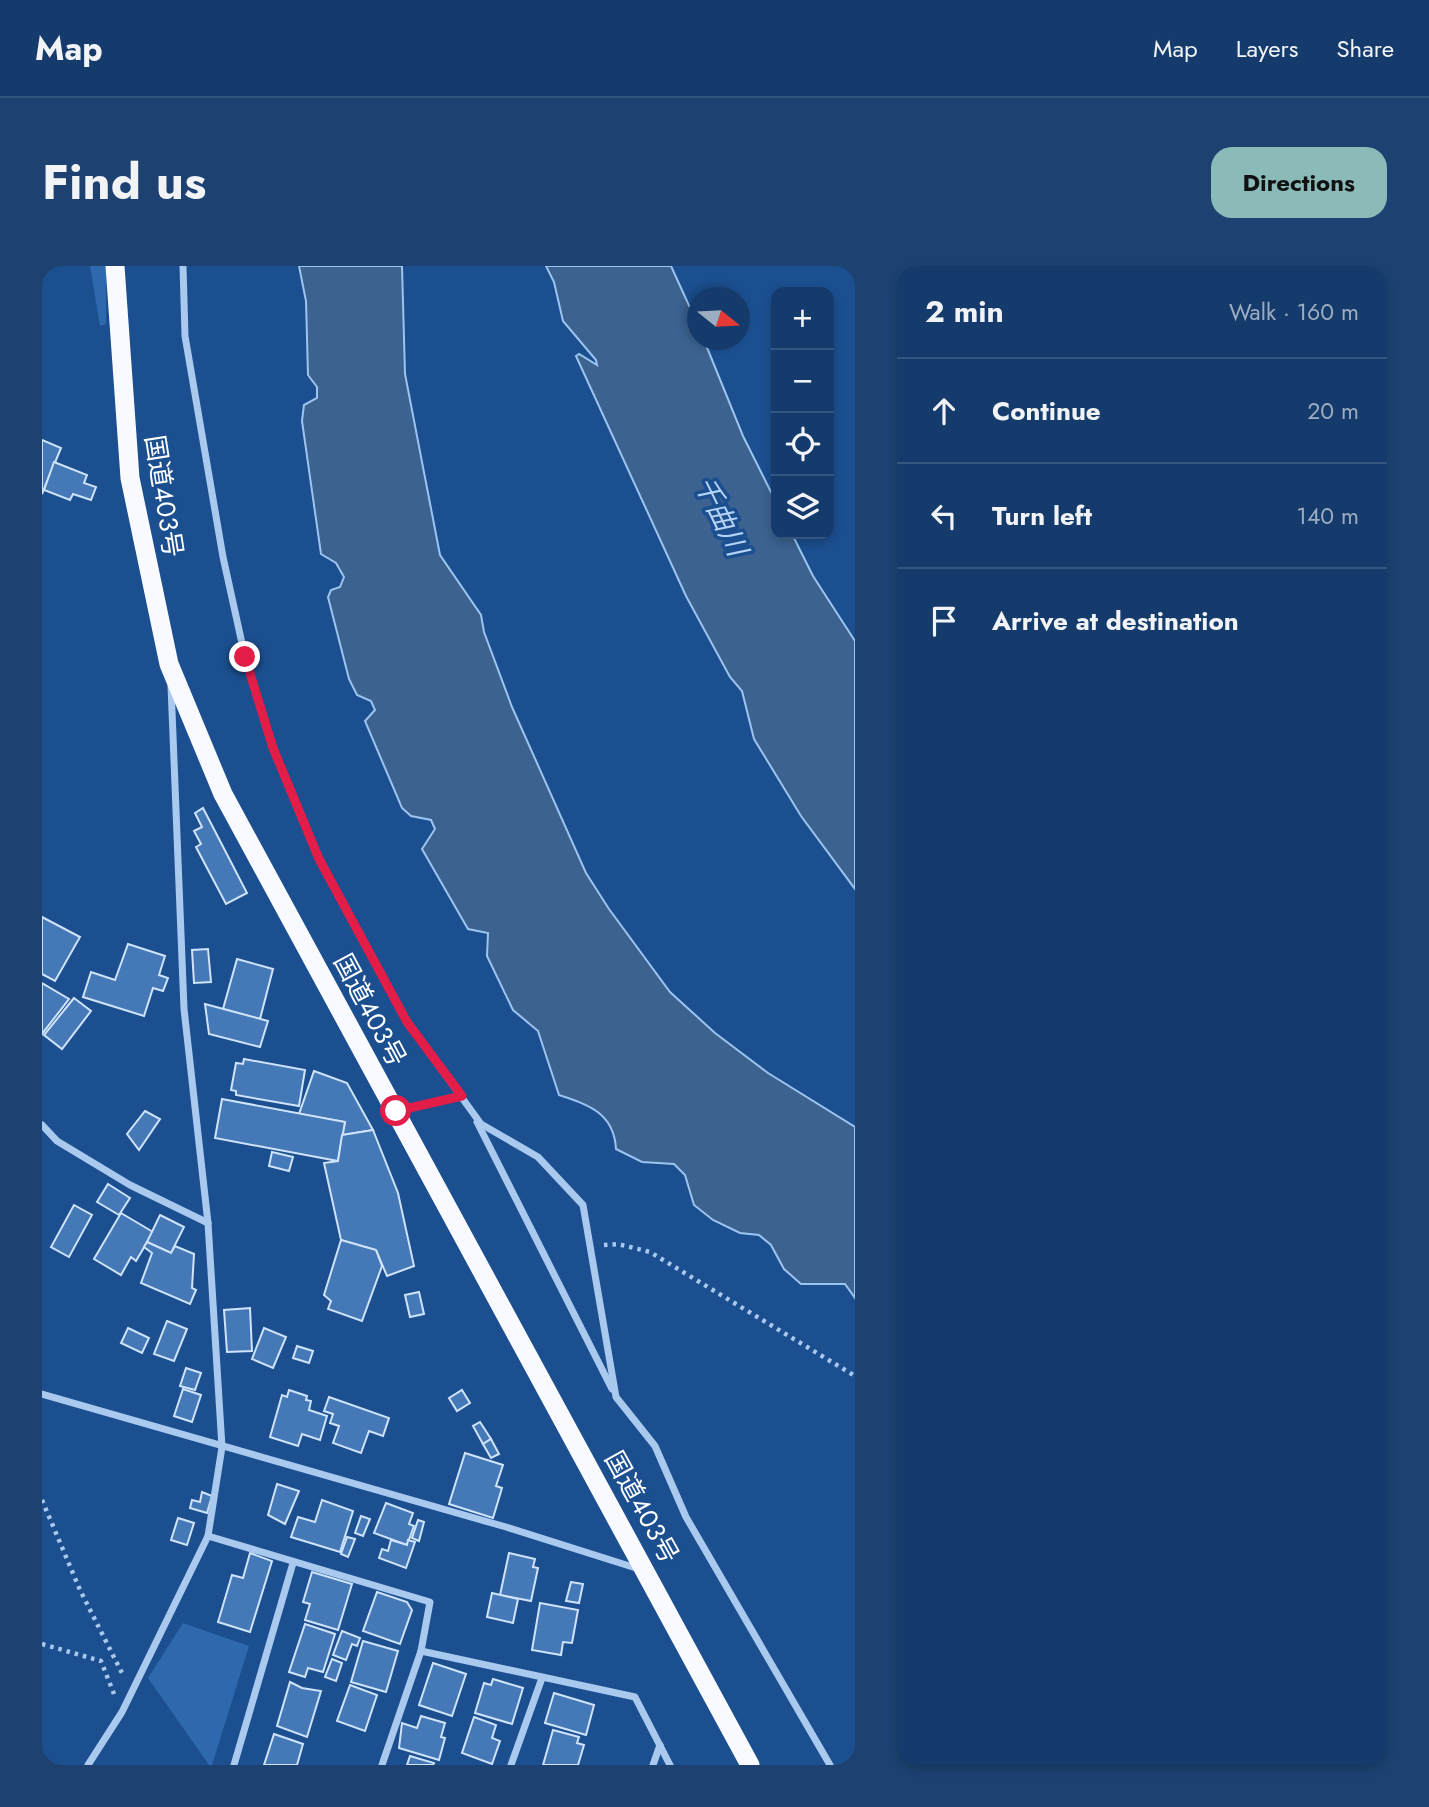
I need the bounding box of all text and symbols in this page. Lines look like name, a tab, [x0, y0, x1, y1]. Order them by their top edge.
text: Map	[35, 25, 103, 72]
text: Map	[1153, 31, 1198, 66]
text: Layers	[1236, 31, 1298, 66]
text: Share	[1336, 31, 1394, 66]
text: Find us	[42, 147, 206, 217]
button: Directions	[1211, 147, 1387, 218]
north arrow	[687, 287, 750, 350]
map controls	[771, 287, 834, 539]
button: +	[771, 287, 834, 350]
text: 2 min	[925, 290, 1004, 333]
text: Walk · 160 m	[1229, 295, 1359, 329]
button: −	[771, 350, 834, 413]
icon: ahead	[925, 392, 963, 430]
text: Continue	[992, 392, 1101, 430]
text: 20 m	[1307, 394, 1359, 428]
button: locate	[771, 413, 834, 476]
street label: 国道403号	[136, 432, 192, 560]
water label: 千曲川	[684, 469, 759, 565]
button: layers	[771, 476, 834, 539]
icon: left	[925, 497, 963, 535]
text: Turn left	[992, 497, 1092, 535]
text: 140 m	[1297, 499, 1359, 533]
icon: arrive	[925, 602, 963, 640]
text: Arrive at destination	[992, 602, 1239, 640]
route end	[229, 641, 260, 672]
street label: 国道403号	[324, 947, 416, 1073]
route start	[380, 1095, 411, 1126]
street label: 国道403号	[596, 1444, 688, 1570]

